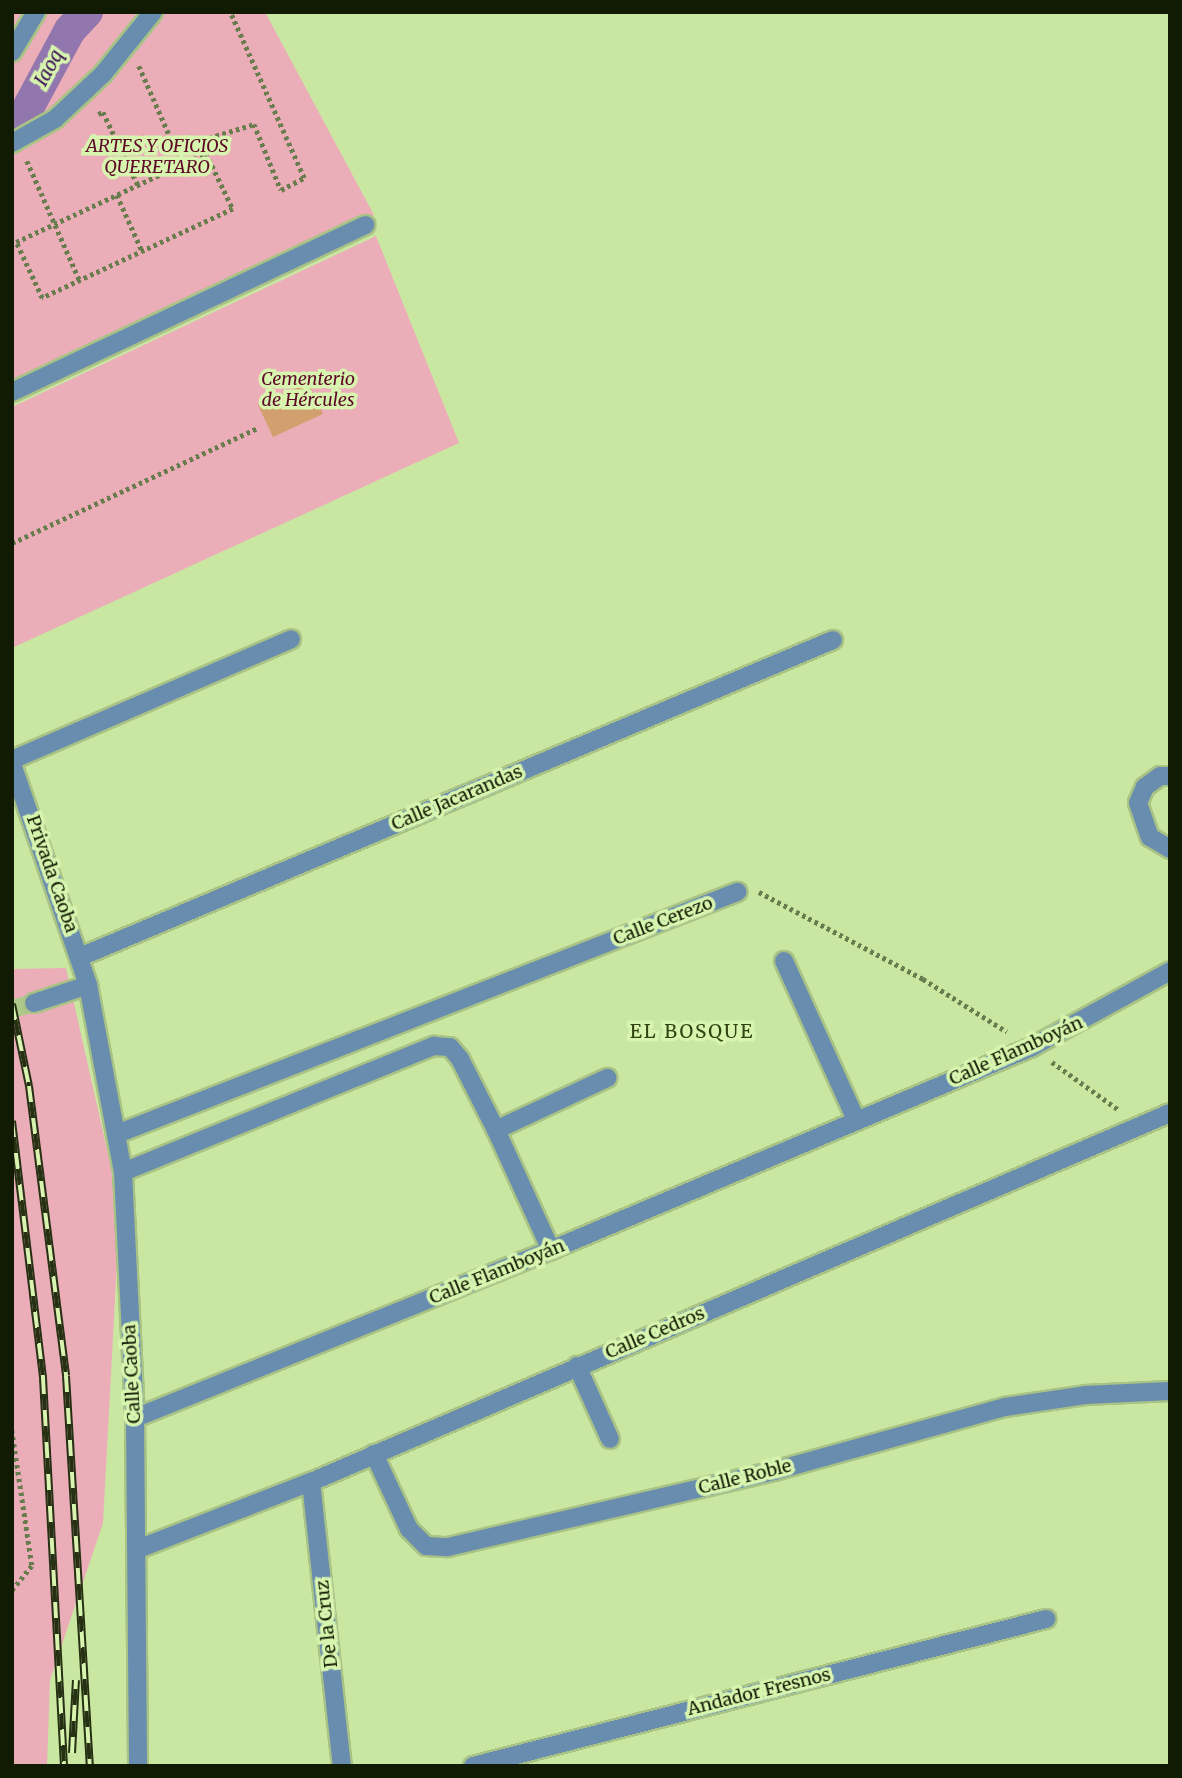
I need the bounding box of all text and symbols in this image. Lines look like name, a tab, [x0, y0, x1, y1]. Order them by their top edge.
water label: Iaoq	[30, 46, 68, 90]
park label: ARTES Y OFICIOS QUERETARO	[86, 136, 228, 178]
park label: Cementerio de Hércules	[261, 369, 355, 412]
street label: Calle Jacarandas	[388, 761, 526, 835]
street label: Privada Caoba	[22, 812, 82, 936]
street label: Calle Cerezo	[610, 892, 716, 950]
street label: Calle Flamboyán	[946, 1012, 1086, 1090]
district label: EL BOSQUE	[631, 1021, 753, 1043]
street label: Calle Flamboyán	[426, 1235, 568, 1309]
street label: Calle Cedros	[602, 1302, 708, 1364]
street label: Calle Caoba	[119, 1324, 145, 1424]
street label: Calle Roble	[696, 1455, 794, 1499]
street label: De la Cruz	[312, 1579, 342, 1669]
street label: Andador Fresnos	[685, 1664, 833, 1720]

